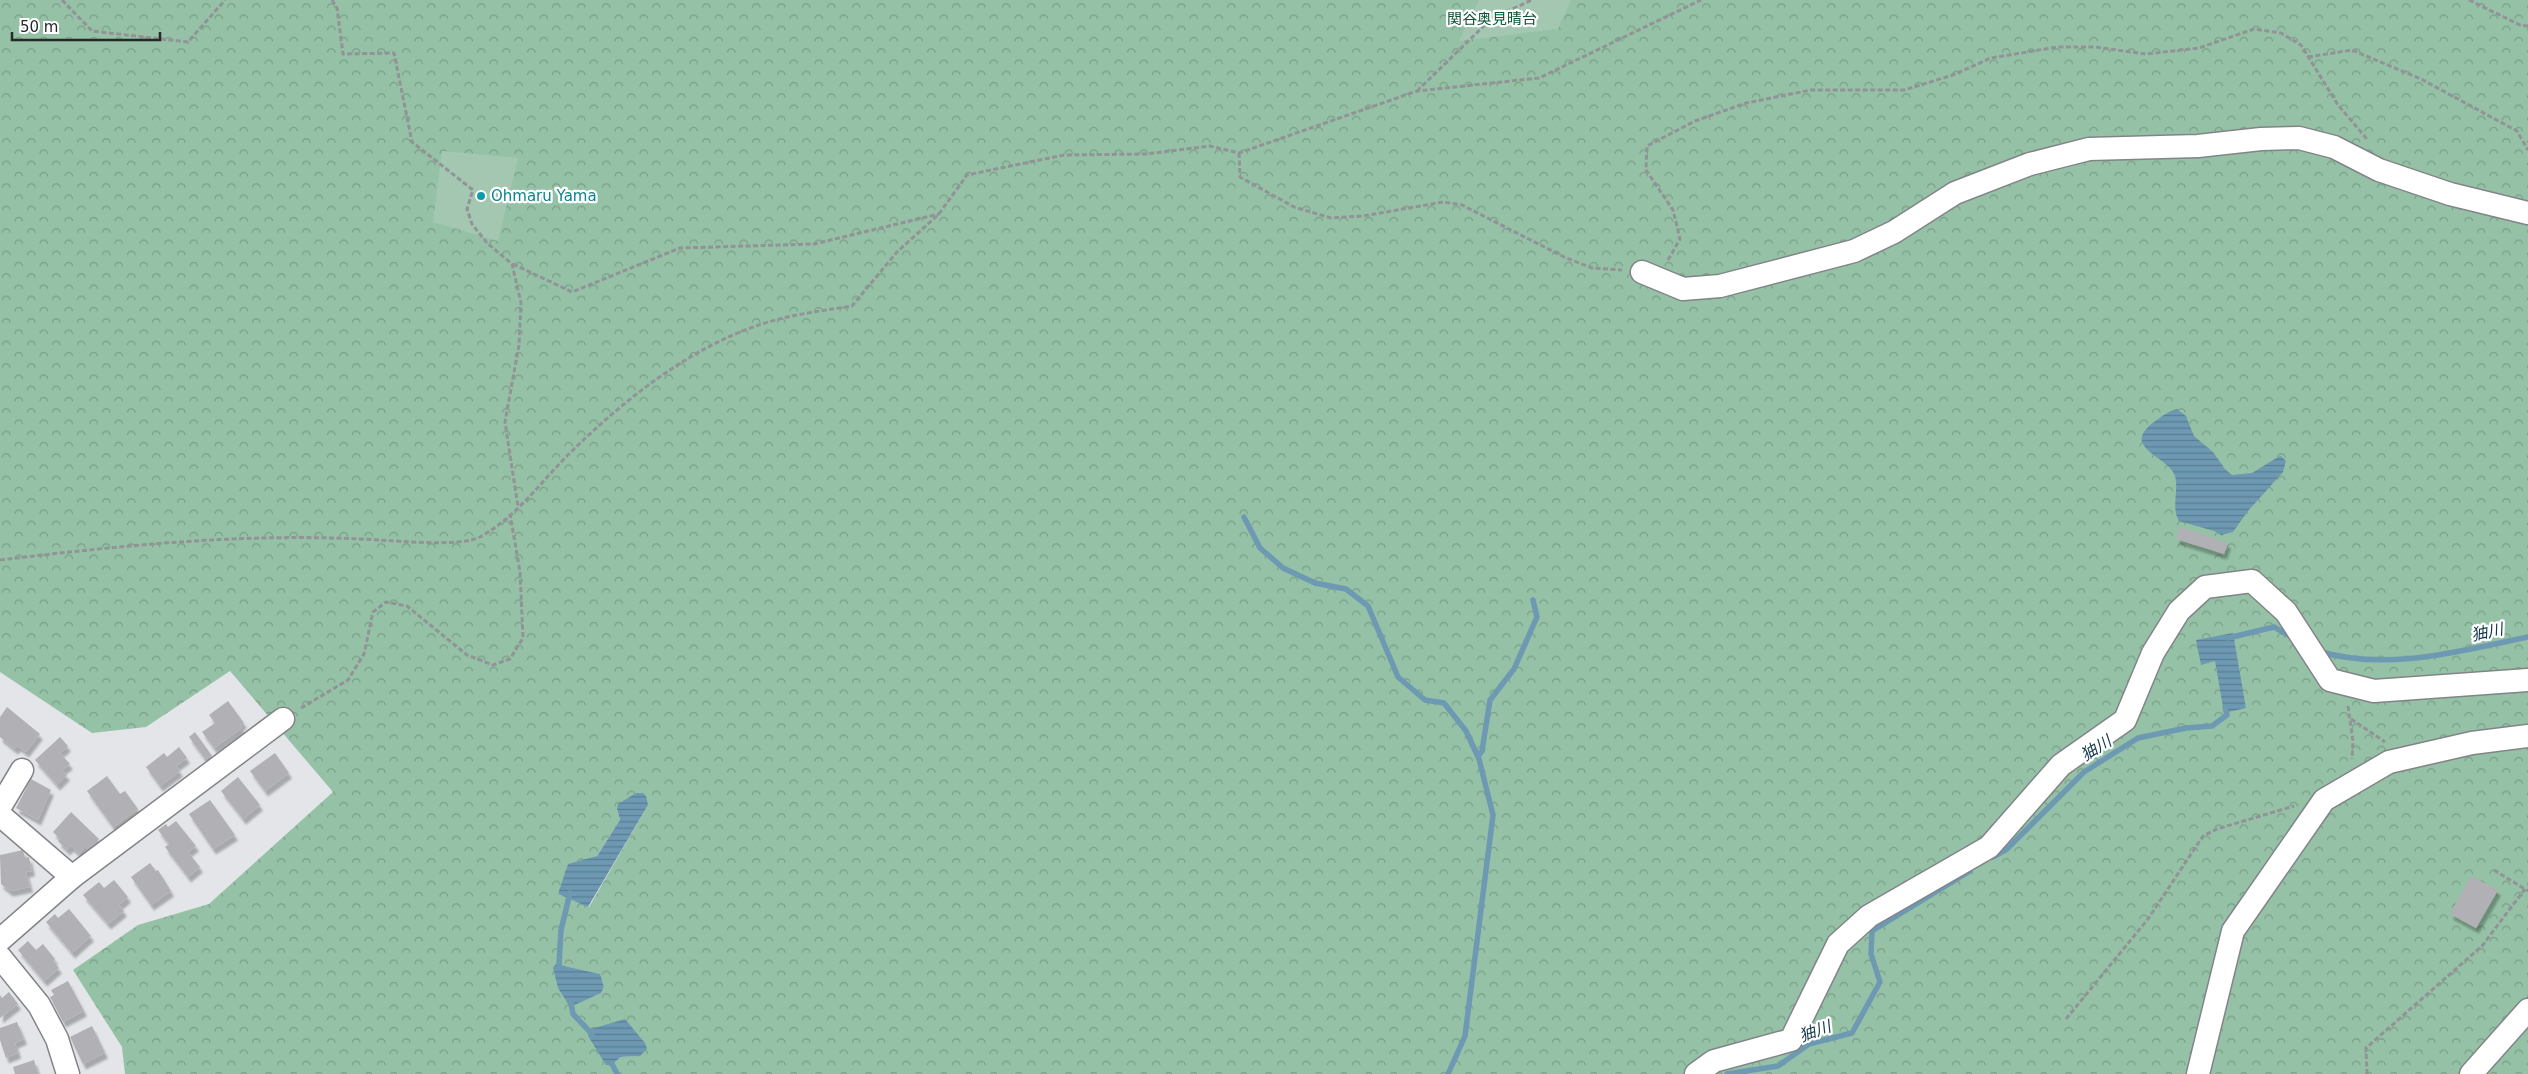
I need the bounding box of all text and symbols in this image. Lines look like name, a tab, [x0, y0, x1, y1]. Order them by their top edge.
scale bar	[12, 10, 160, 42]
park label: 関谷奥見晴台	[1447, 10, 1537, 28]
text: 50 m	[20, 18, 58, 36]
place label: Ohmaru Yama	[491, 187, 597, 205]
marker: Ohmaru Yama	[475, 190, 487, 202]
water label: 㹨川	[2469, 619, 2507, 645]
water label: 㹨川	[2077, 730, 2116, 765]
water label: 㹨川	[1797, 1016, 1835, 1045]

